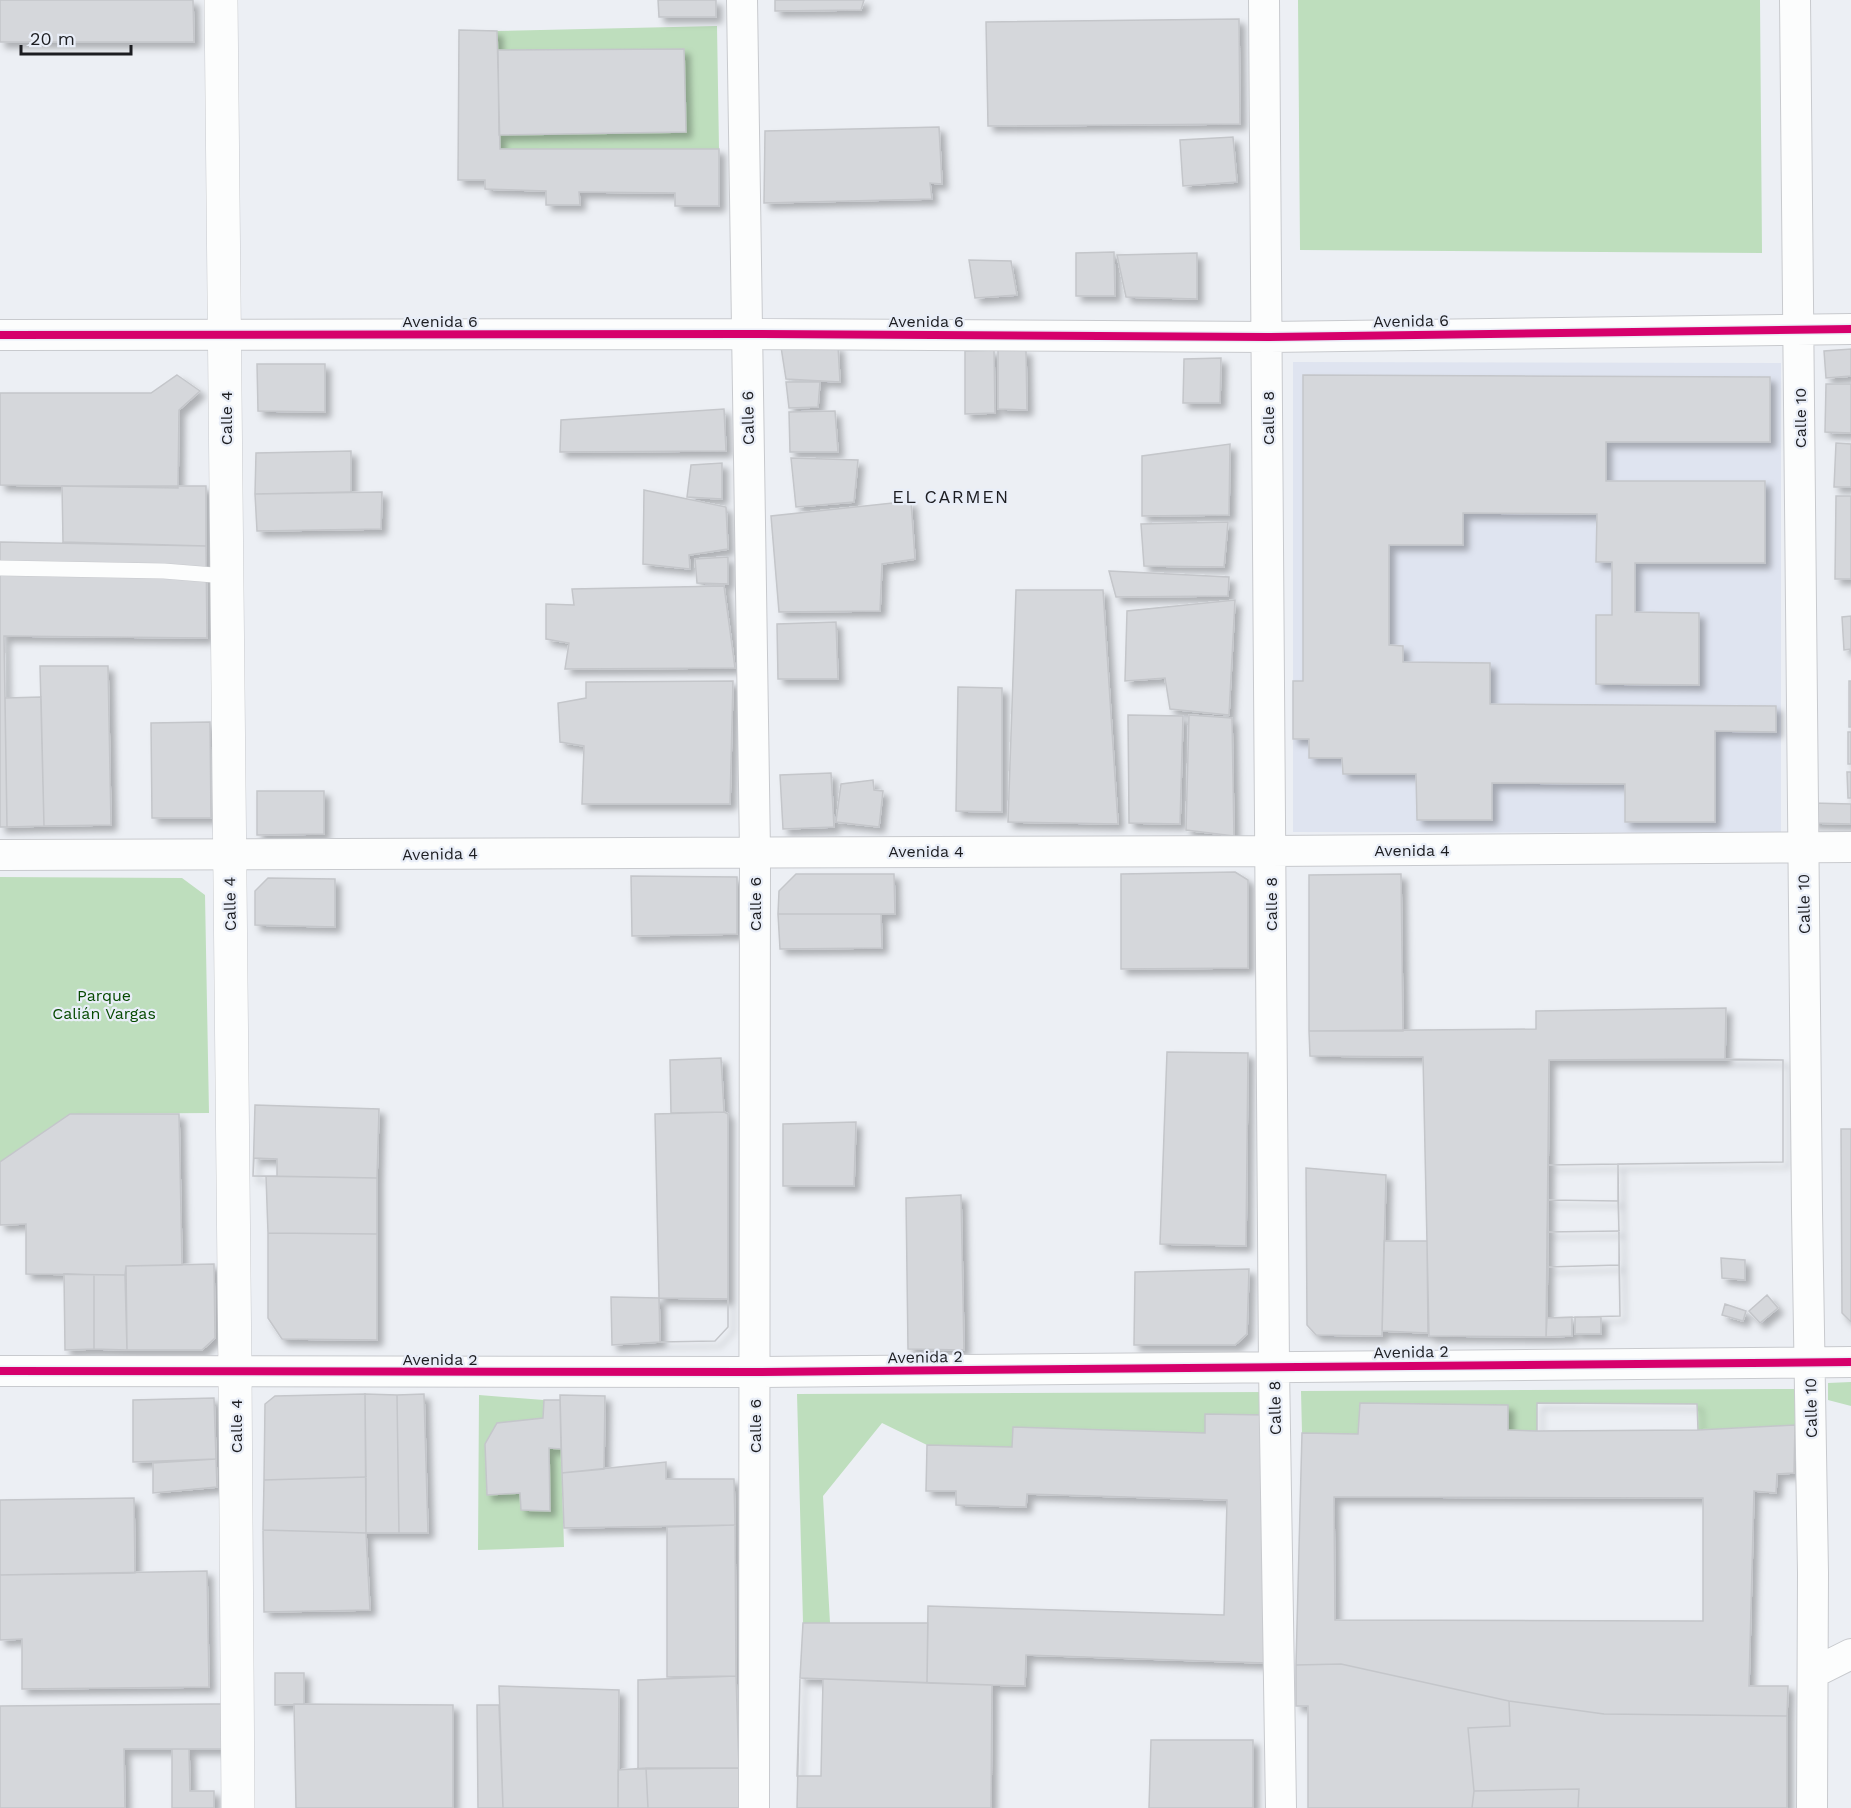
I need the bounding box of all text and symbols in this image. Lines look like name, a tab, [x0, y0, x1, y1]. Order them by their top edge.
scale bar	[21, 18, 130, 56]
text: 20 m	[30, 28, 75, 49]
street label: Avenida 6	[1373, 311, 1449, 331]
street label: Avenida 6	[402, 312, 478, 331]
street label: Avenida 6	[888, 312, 964, 331]
street label: Calle 10	[1791, 388, 1810, 448]
street label: Calle 4	[217, 391, 236, 445]
street label: Calle 6	[738, 391, 758, 445]
street label: Calle 8	[1259, 391, 1278, 445]
district label: EL CARMEN	[892, 486, 1010, 507]
street label: Avenida 4	[1374, 841, 1450, 860]
street label: Avenida 4	[888, 842, 964, 861]
street label: Avenida 4	[402, 844, 478, 864]
street label: Calle 10	[1794, 874, 1814, 934]
street label: Calle 4	[220, 876, 240, 931]
street label: Calle 6	[746, 877, 765, 931]
street label: Calle 8	[1262, 877, 1281, 931]
park label: Parque Calián Vargas	[52, 986, 156, 1023]
street label: Avenida 2	[1373, 1342, 1449, 1362]
street label: Avenida 2	[887, 1347, 963, 1367]
street label: Avenida 2	[402, 1350, 478, 1369]
street label: Calle 10	[1801, 1378, 1821, 1438]
street label: Calle 8	[1265, 1381, 1285, 1435]
street label: Calle 4	[227, 1399, 246, 1453]
street label: Calle 6	[746, 1399, 765, 1453]

